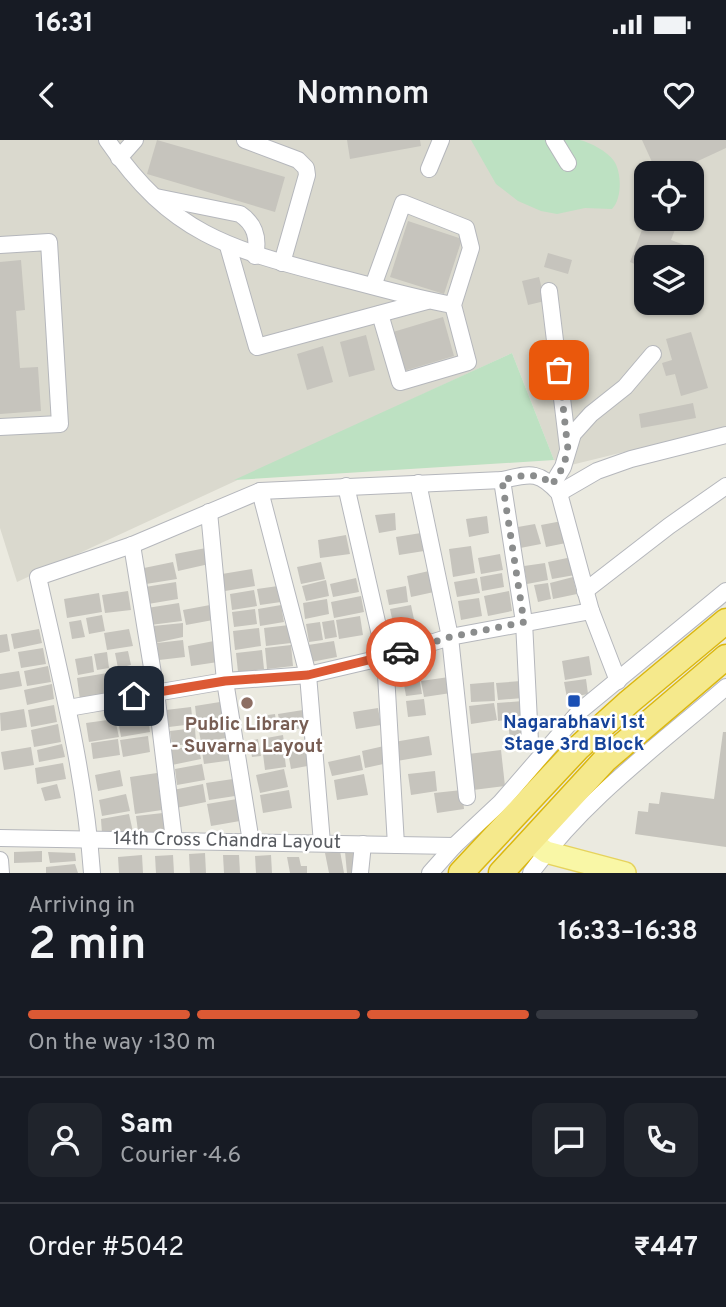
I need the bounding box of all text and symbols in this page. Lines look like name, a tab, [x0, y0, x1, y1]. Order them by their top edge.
text: 16:31	[35, 8, 94, 41]
text: Nomnom	[296, 75, 430, 115]
icon: back	[28, 76, 66, 114]
icon: heart	[660, 76, 698, 114]
map controls	[634, 161, 704, 315]
button: locate	[634, 161, 704, 231]
button: layers	[634, 245, 704, 315]
pin	[529, 340, 589, 400]
icon: bag	[540, 351, 578, 389]
courier	[366, 617, 436, 687]
icon: car	[382, 633, 420, 671]
pin	[104, 666, 164, 726]
icon: home	[115, 677, 153, 715]
marker: Nagarabhavi 1st Stage 3rd Block	[566, 693, 582, 709]
marker: Public Library - Suvarna Layout	[239, 695, 255, 711]
place label: Nagarabhavi 1st Stage 3rd Block	[503, 711, 645, 757]
place label: Public Library - Suvarna Layout	[171, 713, 323, 759]
street label: 14th Cross Chandra Layout	[113, 827, 341, 855]
text: Arriving in	[28, 892, 135, 921]
text: 16:33–16:38	[558, 916, 698, 949]
text: 2 min	[28, 917, 147, 976]
text: On the way · 130 m	[28, 1029, 216, 1058]
button: person	[28, 1103, 102, 1177]
button: chat	[532, 1103, 606, 1177]
button: phone	[624, 1103, 698, 1177]
text: Sam	[120, 1109, 173, 1142]
text: Courier · 4.6	[120, 1142, 241, 1171]
text: Order #5042	[28, 1232, 184, 1265]
text: ₹447	[634, 1232, 698, 1265]

